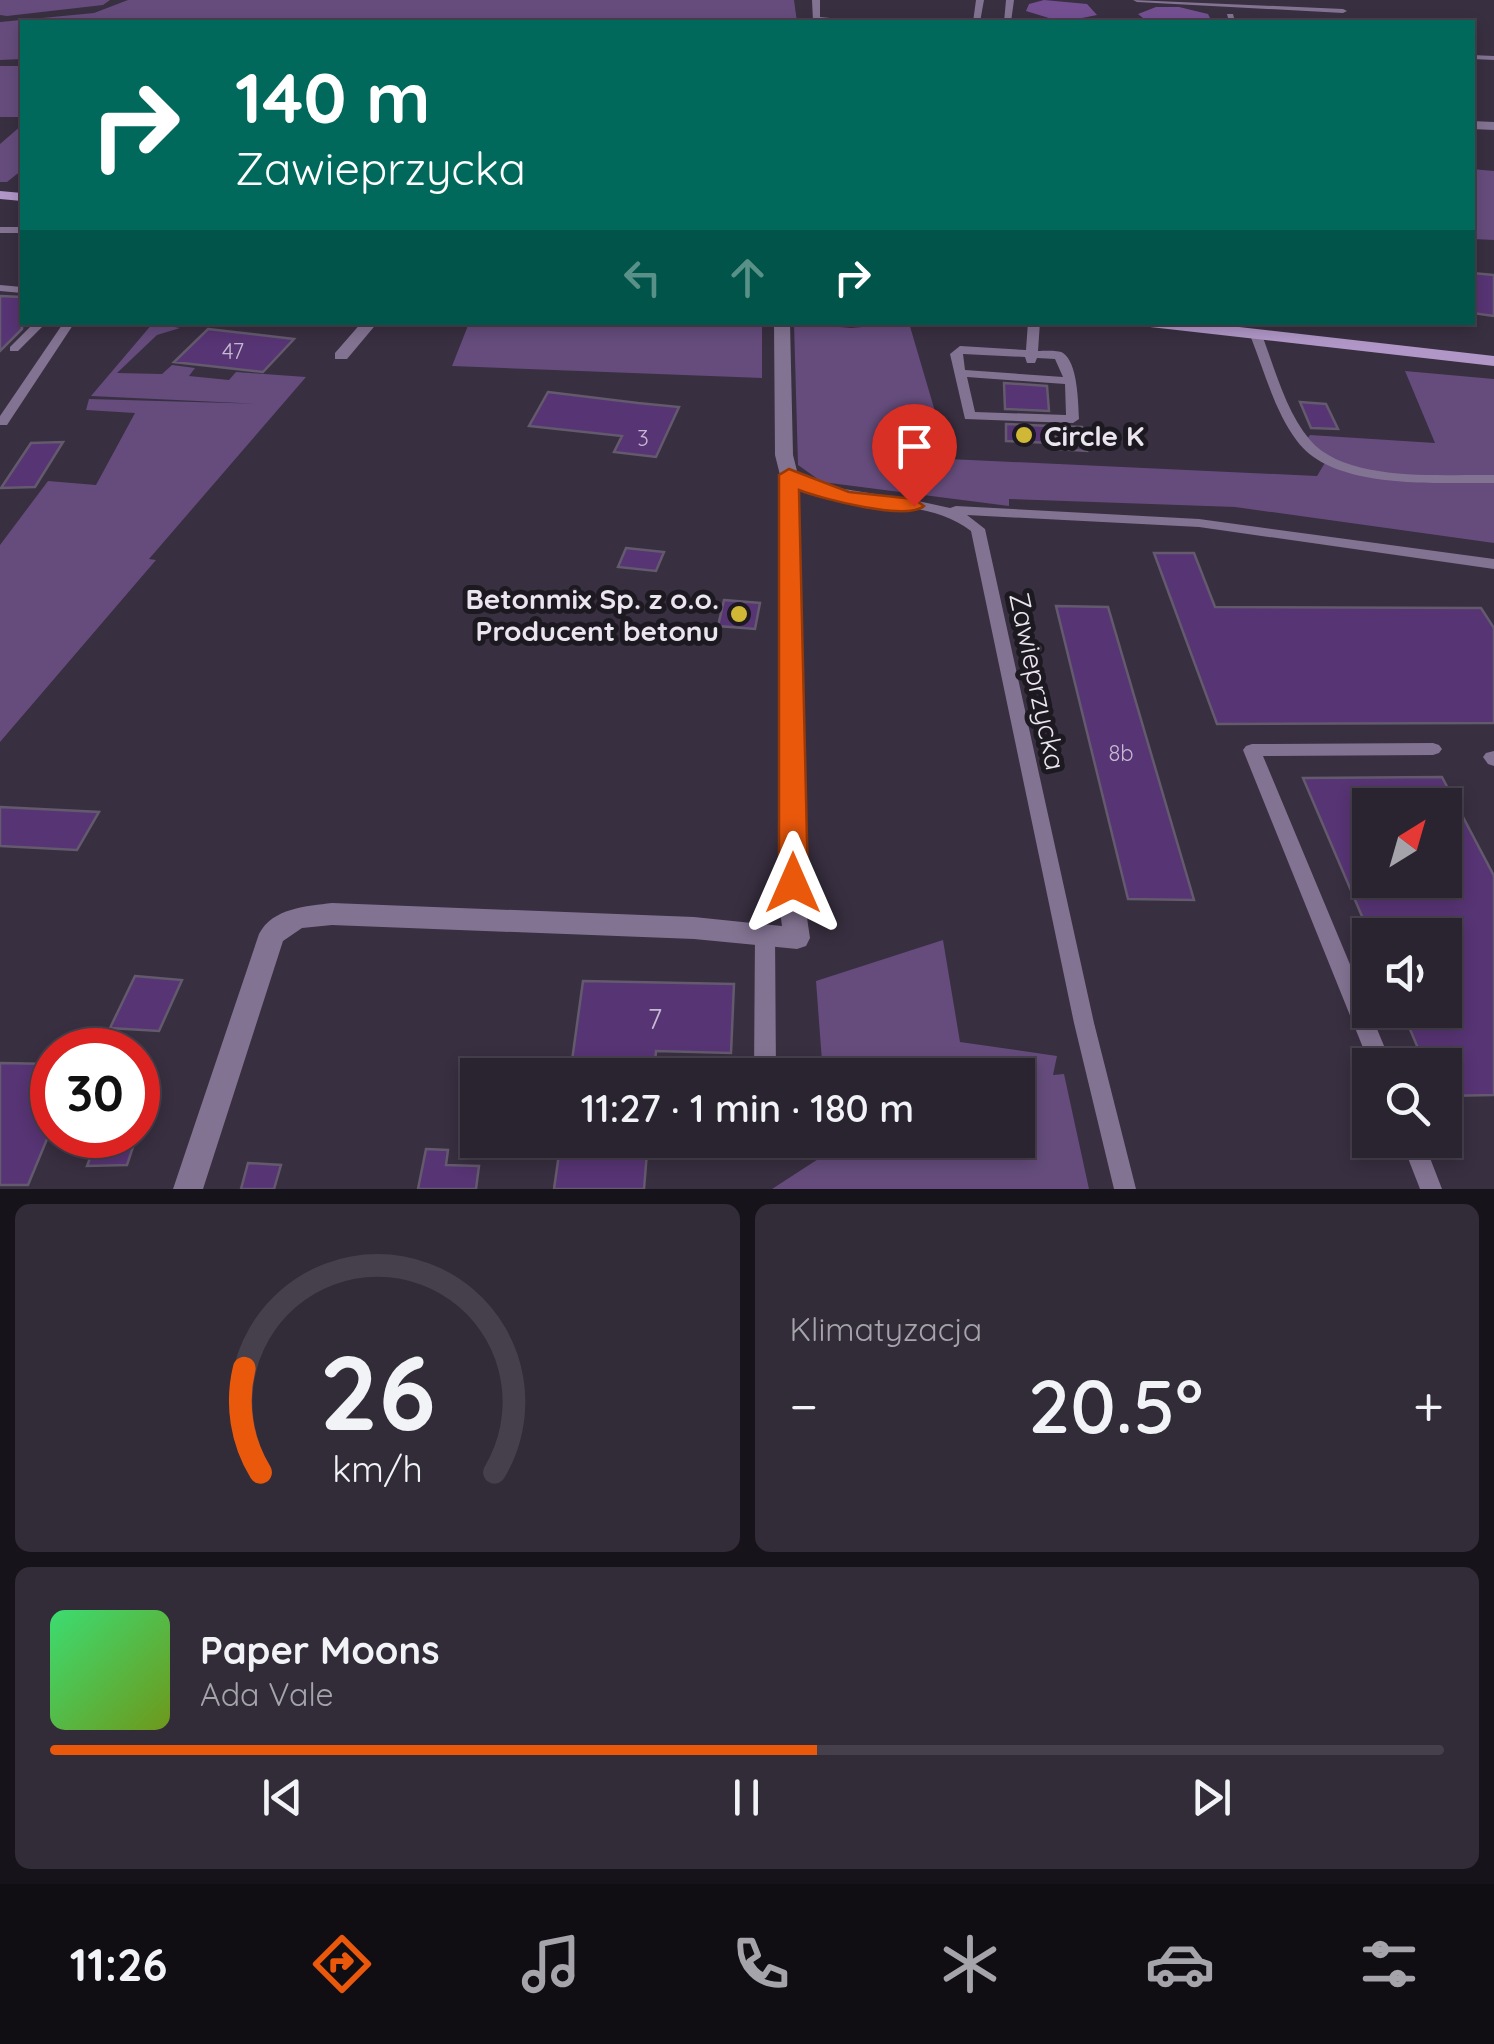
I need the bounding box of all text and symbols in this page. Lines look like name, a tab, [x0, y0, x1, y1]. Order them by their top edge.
text: 140 m	[235, 53, 431, 141]
icon: right	[70, 60, 200, 190]
text: Zawieprzycka	[235, 140, 526, 196]
icon: left	[615, 250, 670, 305]
icon: ahead	[720, 250, 775, 305]
icon: right	[825, 250, 880, 305]
house number: 47	[222, 337, 244, 365]
pin	[872, 404, 957, 507]
place label: Circle K	[1044, 418, 1144, 453]
icon: arrive	[887, 419, 942, 474]
house number: 3	[637, 424, 649, 452]
marker: Circle K	[1013, 424, 1035, 446]
place label: Betonmix Sp. z o.o. Producent betonu	[465, 581, 719, 648]
street label: Zawieprzycka	[1002, 589, 1074, 773]
marker: Betonmix Sp. z o.o. Producent betonu	[728, 603, 750, 625]
house number: 8b	[1108, 739, 1134, 767]
north arrow	[1352, 788, 1462, 898]
map controls	[1352, 788, 1462, 1158]
position arrow	[741, 831, 845, 935]
button: sound	[1352, 918, 1462, 1028]
house number: 7	[648, 1001, 662, 1036]
speed limit sign: 30	[30, 1028, 160, 1158]
button: search	[1352, 1048, 1462, 1158]
text: 11:27 · 1 min · 180 m	[581, 1084, 914, 1132]
text: Klimatyzacja	[790, 1309, 982, 1349]
text: 26	[319, 1326, 436, 1456]
text: 20.5°	[1028, 1358, 1203, 1452]
text: −	[790, 1371, 818, 1440]
text: +	[1413, 1371, 1444, 1440]
text: km/h	[332, 1446, 423, 1491]
text: Paper Moons	[200, 1626, 440, 1674]
text: Ada Vale	[200, 1674, 334, 1714]
icon: previous	[255, 1770, 310, 1825]
icon: pause	[719, 1770, 774, 1825]
icon: next	[1184, 1770, 1239, 1825]
icon: directions	[307, 1929, 377, 1999]
icon: music	[516, 1929, 586, 1999]
icon: phone	[726, 1929, 796, 1999]
icon: climate	[935, 1929, 1005, 1999]
icon: car	[1145, 1929, 1215, 1999]
icon: filters	[1354, 1929, 1424, 1999]
text: 11:26	[70, 1936, 168, 1992]

